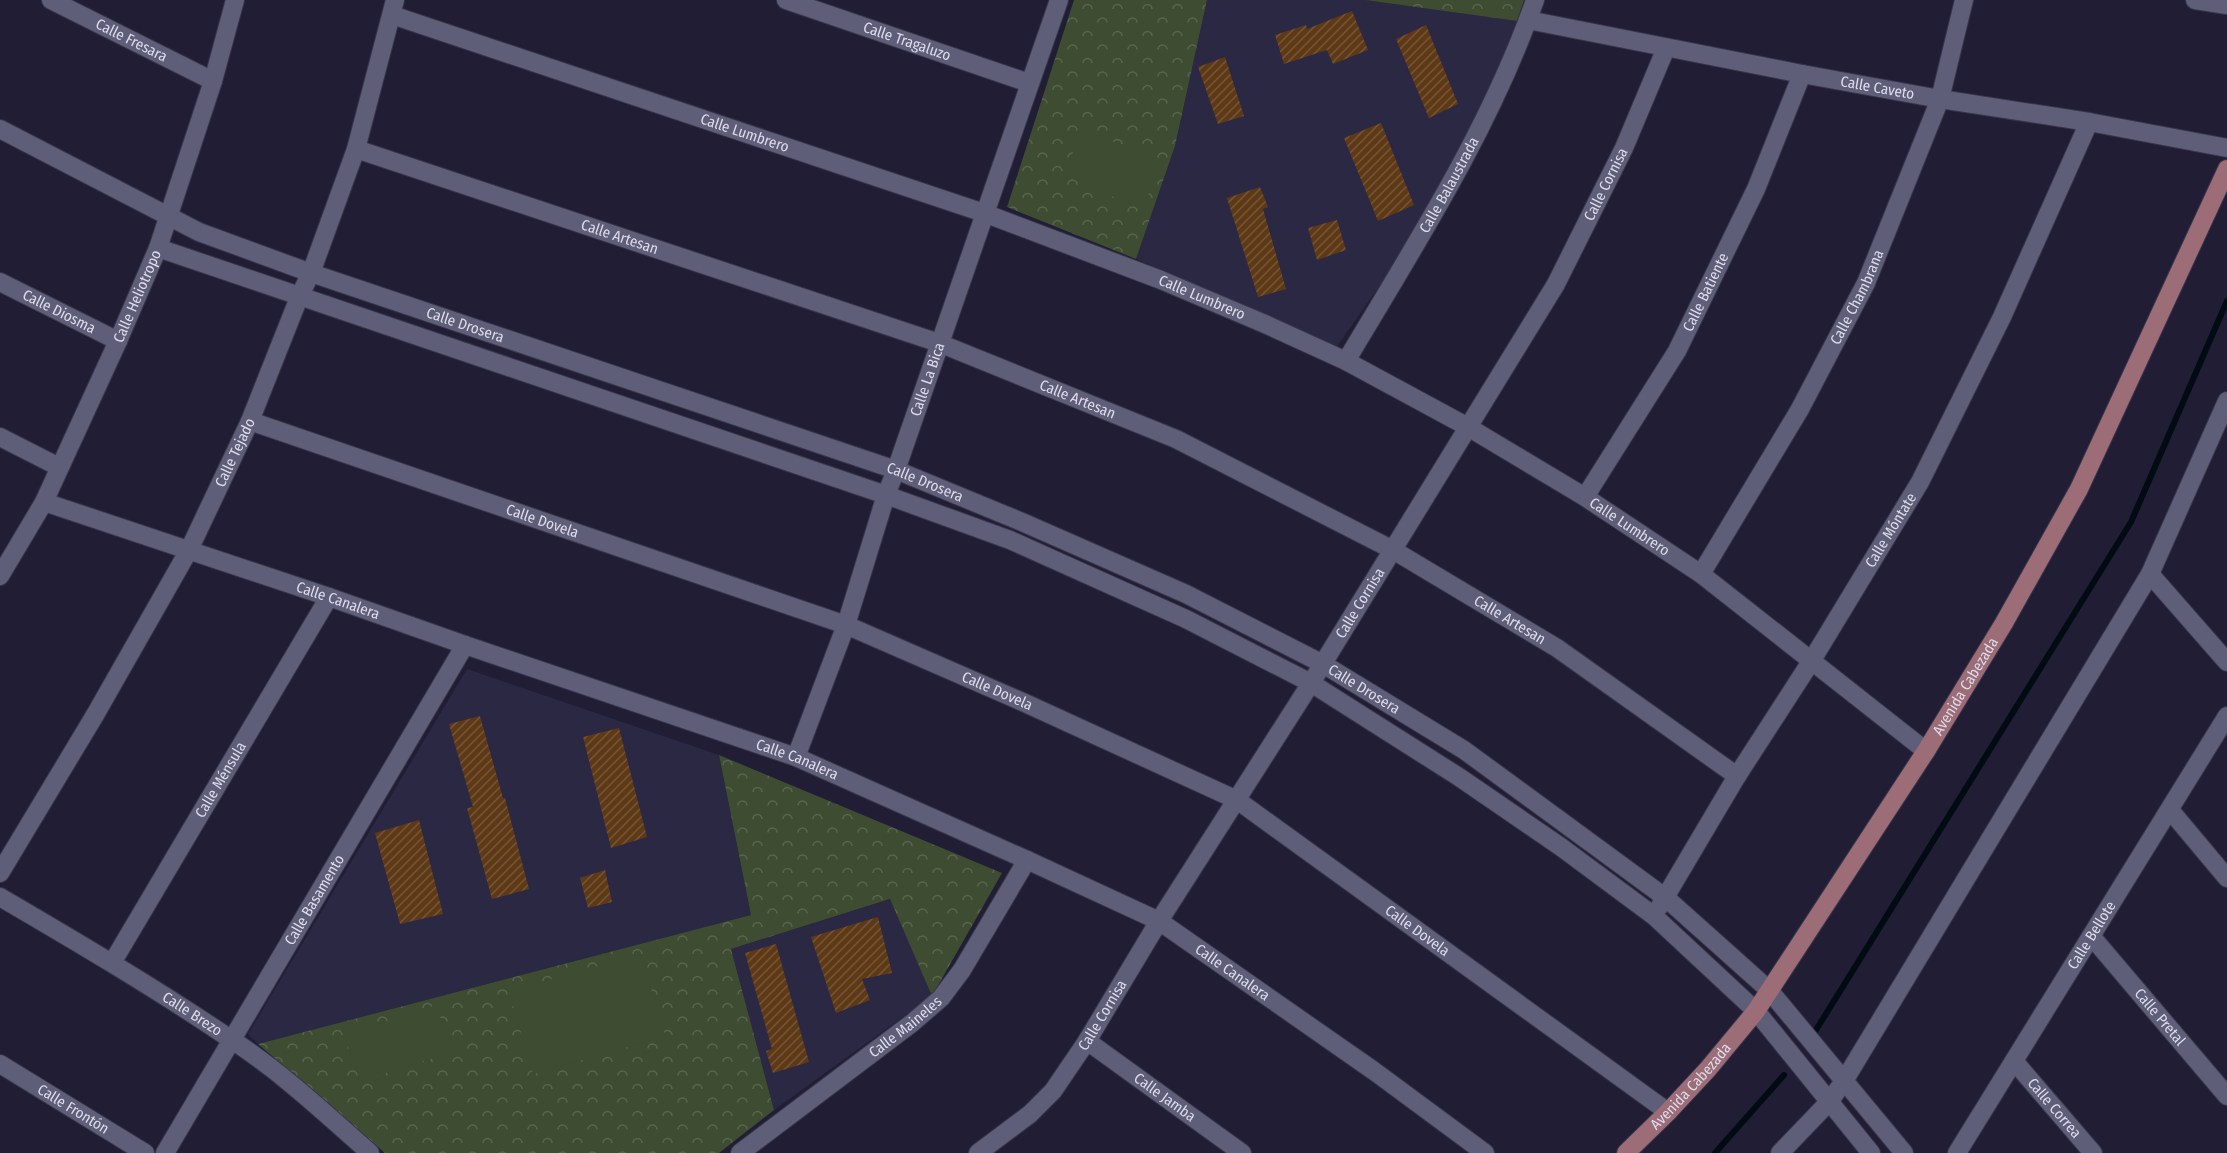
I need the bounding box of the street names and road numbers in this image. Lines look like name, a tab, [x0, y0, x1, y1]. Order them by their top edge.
street label: Calle Fresara	[93, 15, 170, 66]
street label: Calle Tragaluzo	[861, 18, 953, 65]
street label: Calle Caveto	[1839, 72, 1916, 103]
street label: Calle Lumbrero	[698, 110, 792, 156]
street label: Calle Balaustrada	[1415, 134, 1483, 236]
street label: Calle Cornisa	[1580, 145, 1632, 224]
street label: Calle Artesan	[579, 216, 661, 258]
street label: Calle Heliotropo	[109, 247, 165, 345]
street label: Calle Chambrana	[1826, 247, 1887, 348]
street label: Calle Batiente	[1679, 250, 1732, 334]
street label: Calle Lumbrero	[1156, 271, 1248, 324]
street label: Calle Diosma	[20, 286, 98, 337]
street label: Calle Drosera	[424, 303, 506, 346]
street label: Calle La Bica	[906, 340, 948, 419]
street label: Calle Artesan	[1037, 376, 1118, 423]
street label: Calle Tejado	[211, 415, 259, 490]
street label: Calle Drosera	[885, 459, 966, 506]
street label: Calle Móntate	[1861, 490, 1920, 571]
street label: Calle Lumbrero	[1586, 494, 1673, 560]
street label: Calle Dovela	[504, 500, 581, 542]
street label: Calle Cornisa	[1332, 565, 1388, 642]
street label: Calle Canalera	[294, 578, 382, 623]
street label: Calle Artesan	[1471, 591, 1549, 648]
street label: Avenida Cabezada	[1929, 634, 2002, 739]
street label: Calle Drosera	[1325, 660, 1403, 718]
street label: Calle Dovela	[959, 668, 1036, 714]
street label: Calle Canalera	[754, 735, 841, 784]
street label: Calle Ménsula	[191, 739, 250, 821]
street label: Calle Basamento	[281, 851, 348, 948]
street label: Calle Bellote	[2064, 898, 2119, 973]
street label: Calle Dovela	[1382, 901, 1453, 960]
street label: Calle Canalera	[1192, 940, 1273, 1005]
street label: Calle Cornisa	[1074, 977, 1131, 1054]
street label: Calle Pretal	[2131, 985, 2189, 1049]
street label: Calle Brezo	[159, 988, 226, 1040]
street label: Calle Maineles	[865, 992, 946, 1061]
street label: Avenida Cabezada	[1646, 1039, 1735, 1133]
street label: Calle Jamba	[1130, 1069, 1199, 1126]
street label: Calle Correa	[2024, 1074, 2085, 1142]
street label: Calle Frontón	[34, 1080, 112, 1138]

